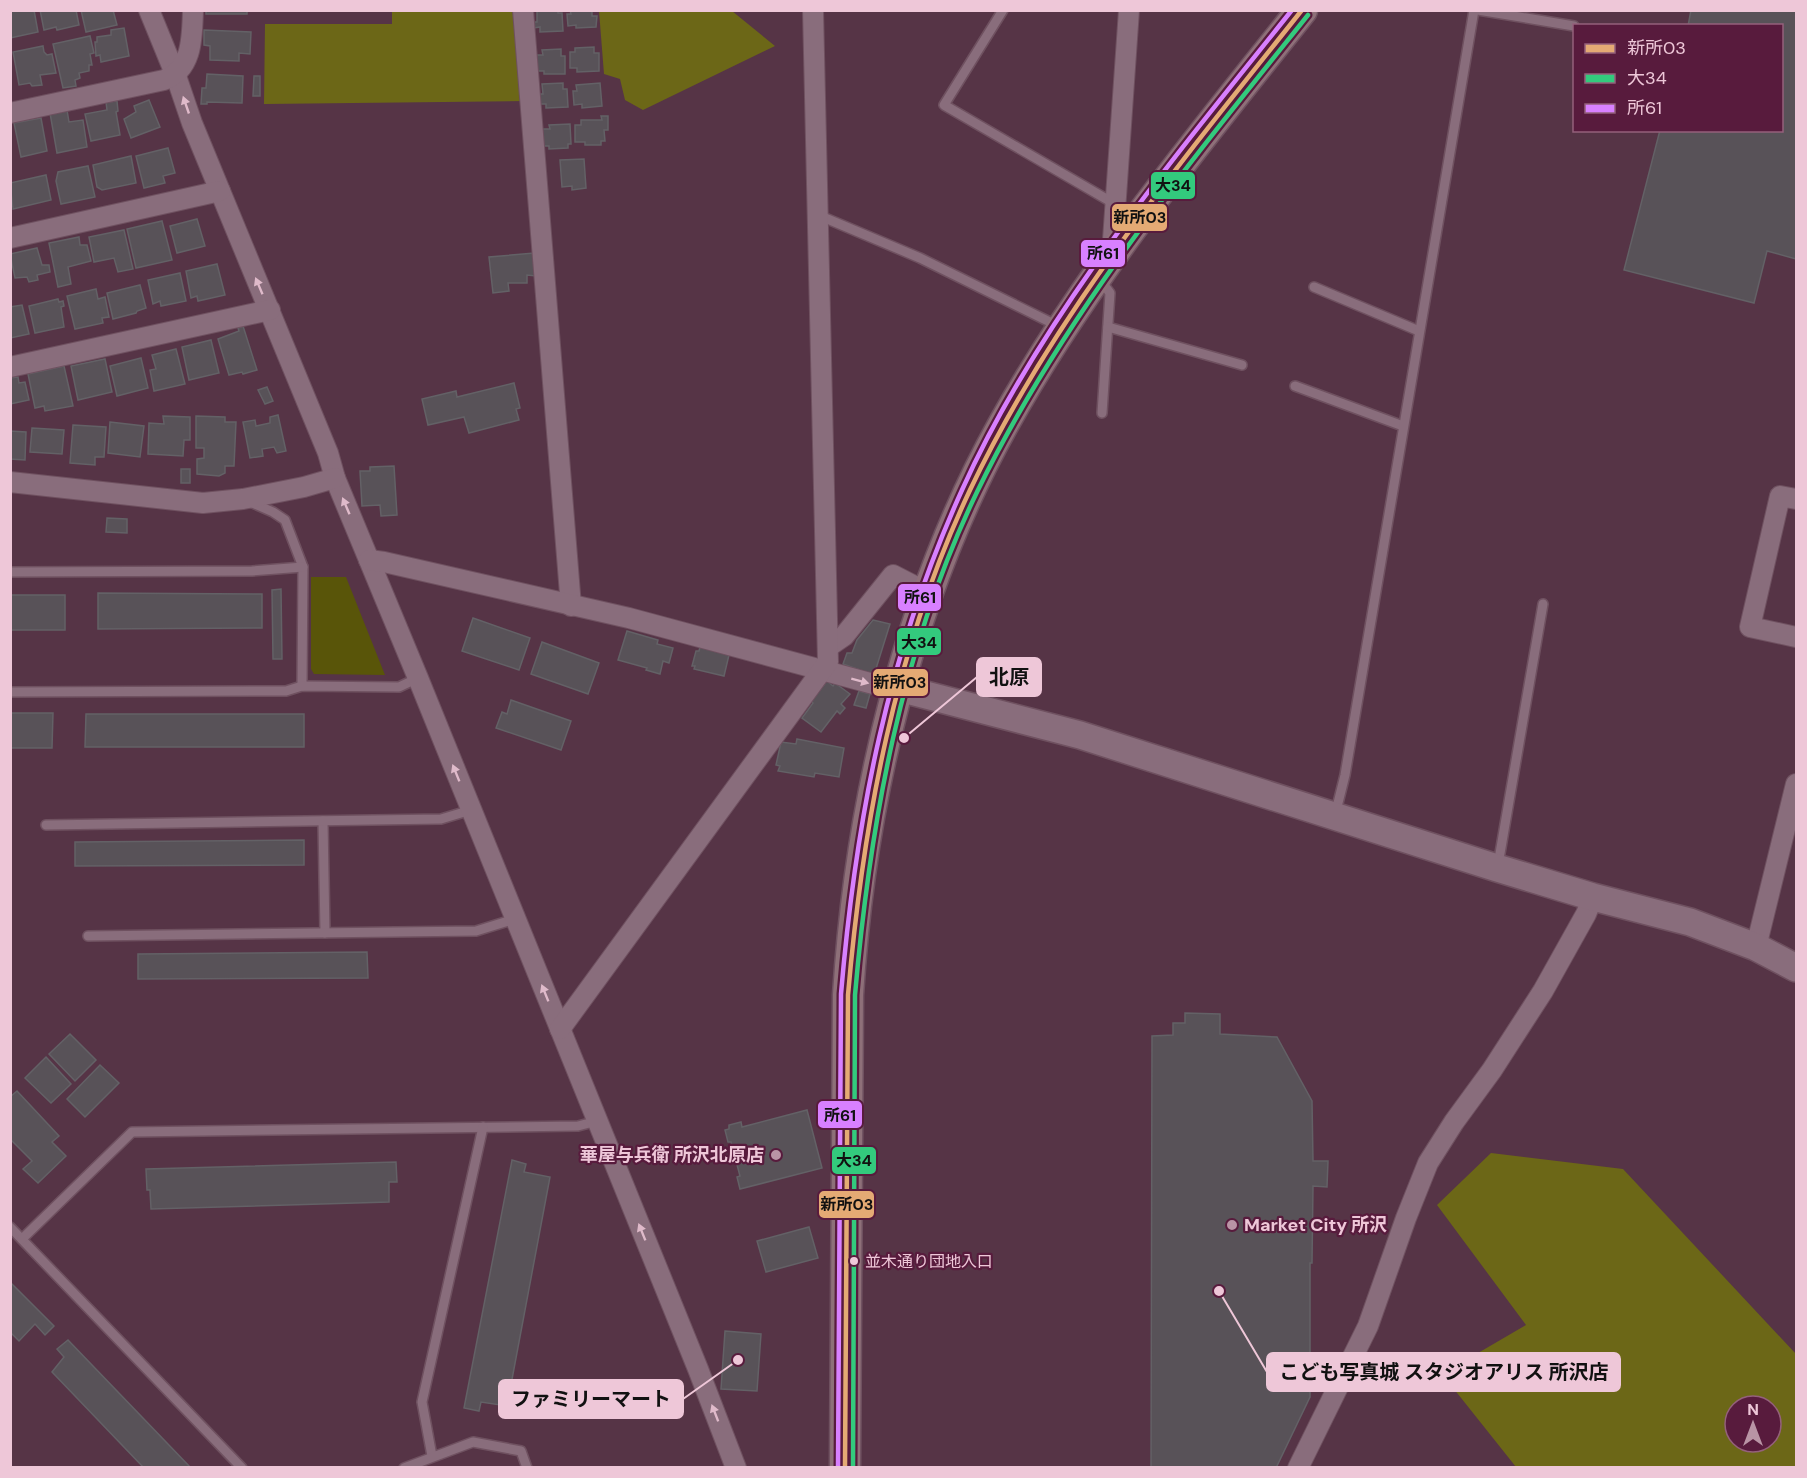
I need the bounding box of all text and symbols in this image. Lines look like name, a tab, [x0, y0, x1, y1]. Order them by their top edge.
legend	[1573, 24, 1783, 132]
text: 新所03	[1627, 36, 1686, 60]
text: 大34	[1627, 66, 1667, 90]
one-way arrow	[180, 96, 190, 114]
text: 所61	[1627, 96, 1662, 120]
line badge: 大34	[1150, 171, 1196, 200]
text: 大34	[1155, 175, 1191, 196]
line badge: 新所03	[1111, 203, 1168, 232]
text: 新所03	[1114, 207, 1166, 228]
line badge: 所61	[1080, 239, 1126, 268]
text: 所61	[1087, 243, 1119, 264]
one-way arrow	[254, 276, 264, 294]
one-way arrow	[341, 497, 350, 515]
line badge: 所61	[897, 583, 942, 612]
text: 所61	[904, 587, 936, 608]
line badge: 大34	[896, 627, 942, 656]
text: 大34	[901, 632, 937, 653]
callout: 北原	[977, 658, 1041, 696]
text: 北原	[989, 664, 1029, 690]
line badge: 新所03	[872, 668, 929, 697]
text: 新所03	[874, 672, 926, 693]
one-way arrow	[851, 676, 869, 686]
one-way arrow	[451, 764, 460, 782]
one-way arrow	[540, 984, 549, 1002]
line badge: 所61	[817, 1100, 863, 1129]
text: 所61	[824, 1105, 856, 1126]
place label: 華屋与兵衛 所沢北原店	[580, 1143, 764, 1167]
line badge: 大34	[831, 1146, 877, 1175]
marker: 華屋与兵衛 所沢北原店	[769, 1148, 783, 1162]
text: 大34	[836, 1150, 872, 1171]
line badge: 新所03	[818, 1190, 875, 1219]
text: 新所03	[821, 1194, 873, 1215]
place label: Market City 所沢	[1244, 1213, 1387, 1237]
marker: Market City 所沢	[1225, 1218, 1239, 1232]
one-way arrow	[637, 1223, 646, 1241]
place label: 並木通り団地入口	[865, 1251, 993, 1272]
marker: 並木通り団地入口	[848, 1255, 860, 1267]
callout: こども写真城 スタジオアリス 所沢店	[1267, 1353, 1620, 1391]
text: こども写真城 スタジオアリス 所沢店	[1279, 1359, 1609, 1385]
callout: ファミリーマート	[499, 1380, 683, 1418]
text: ファミリーマート	[511, 1386, 671, 1412]
north arrow	[1723, 1394, 1783, 1454]
text: N	[1747, 1399, 1759, 1420]
one-way arrow	[710, 1404, 719, 1422]

